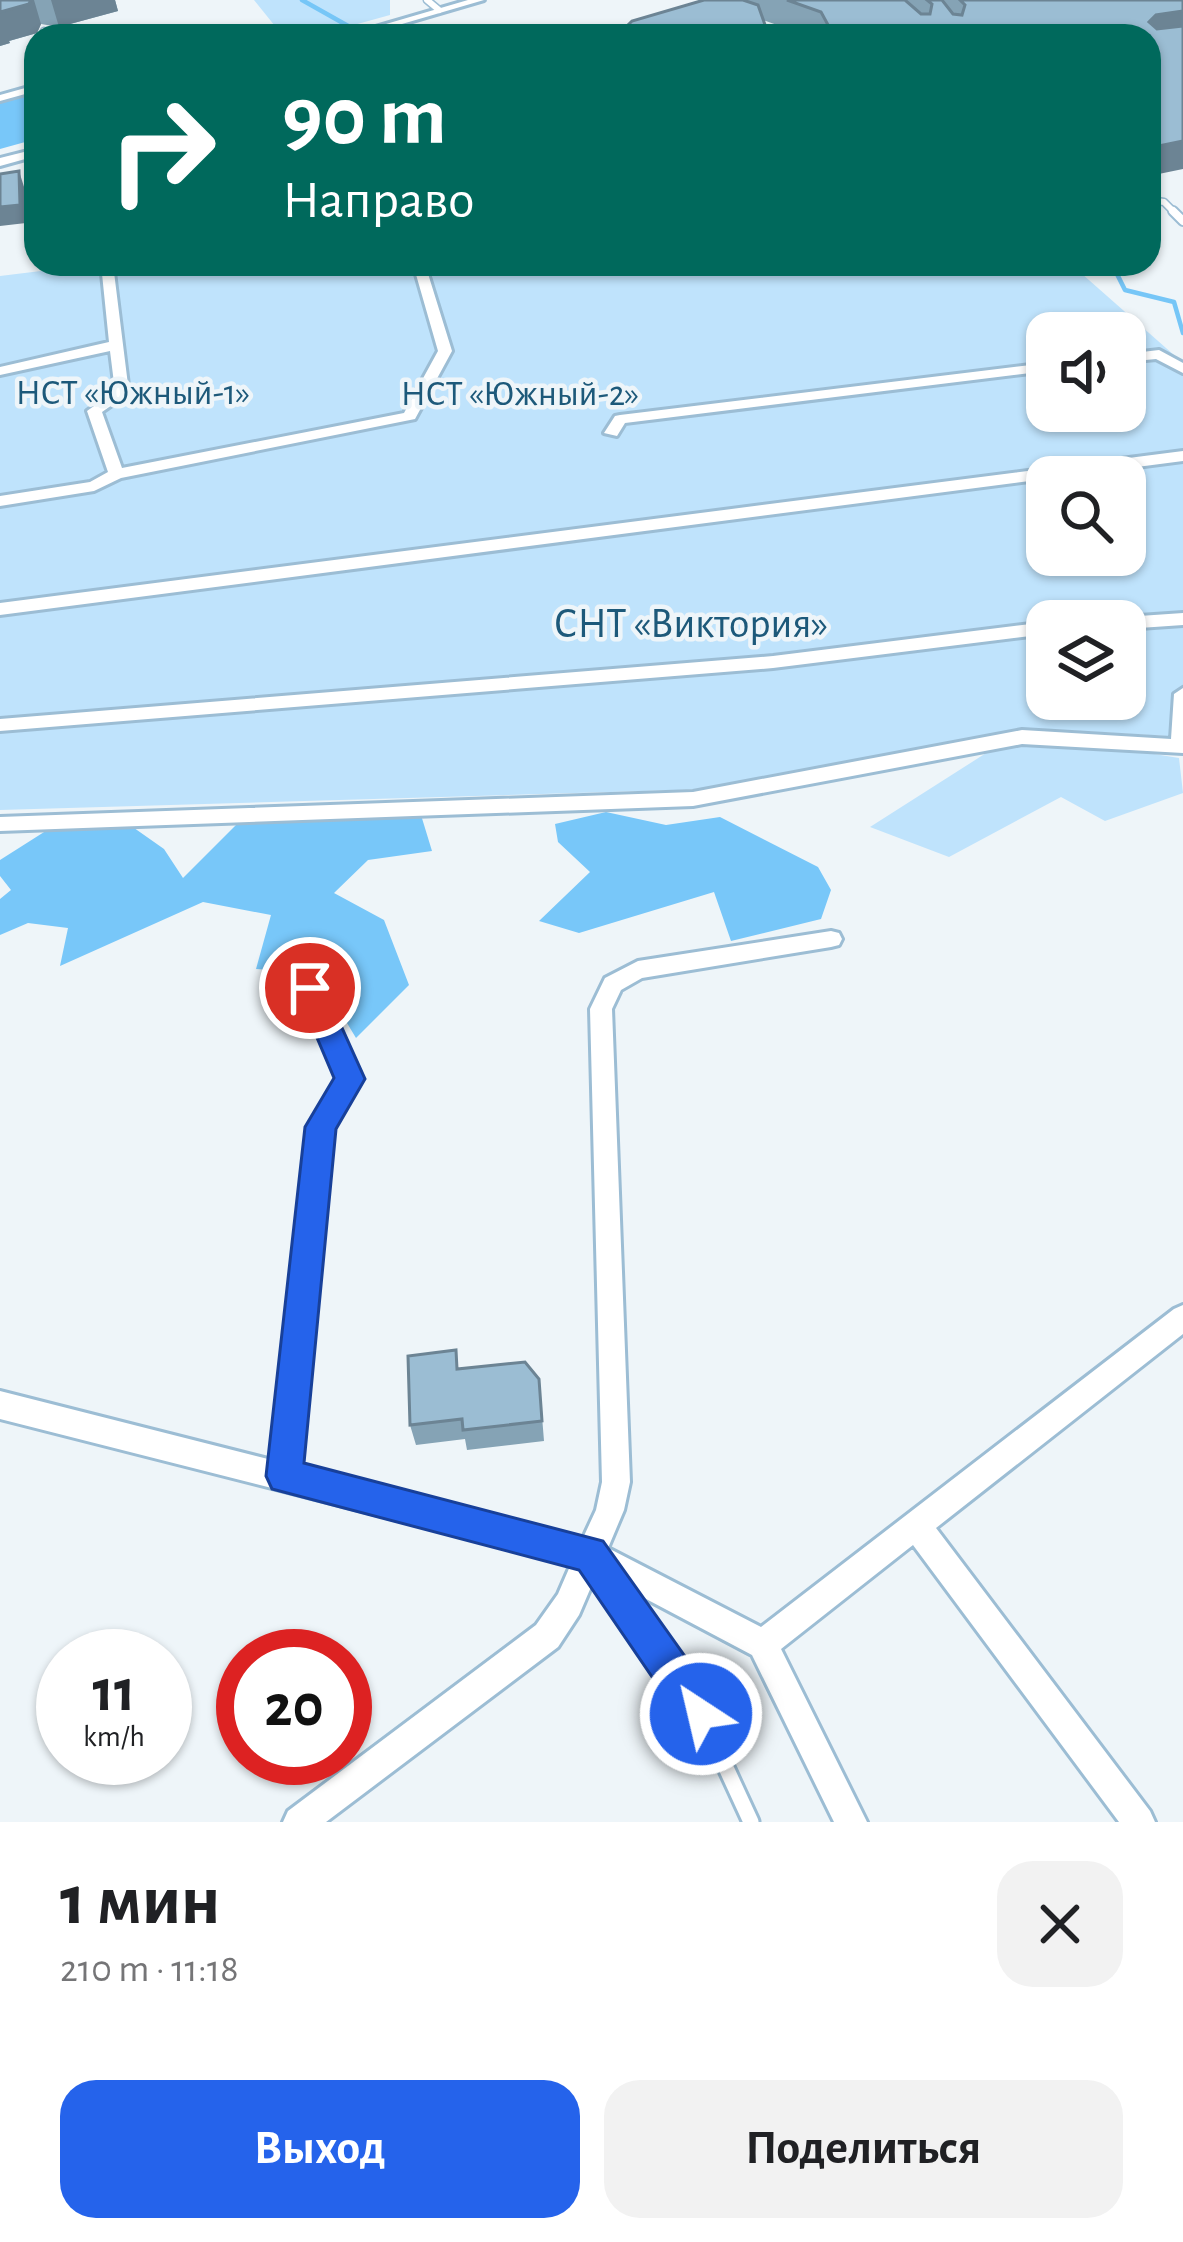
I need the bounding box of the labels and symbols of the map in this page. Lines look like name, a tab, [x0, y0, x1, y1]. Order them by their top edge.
park label: НСТ «Южный-1»	[16, 375, 250, 411]
park label: НСТ «Южный-2»	[401, 376, 639, 412]
park label: СНТ «Виктория»	[554, 603, 828, 645]
pin	[259, 937, 361, 1039]
speed limit sign: 20	[216, 1629, 372, 1785]
position arrow	[638, 1651, 764, 1777]

